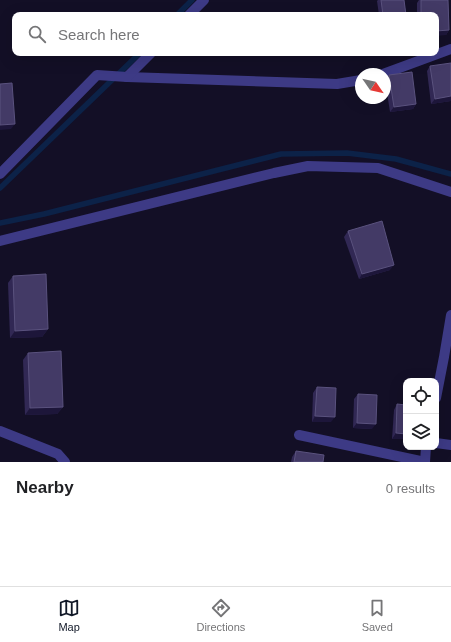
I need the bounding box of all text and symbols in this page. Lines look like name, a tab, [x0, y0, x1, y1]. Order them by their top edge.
search box	[12, 12, 439, 56]
icon: search	[26, 23, 48, 45]
text: Search here	[58, 26, 140, 43]
north arrow	[355, 68, 391, 104]
map controls	[403, 378, 439, 450]
button: locate	[403, 378, 439, 414]
button: layers	[403, 414, 439, 450]
text: Nearby	[16, 478, 74, 497]
text: 0 results	[386, 481, 435, 496]
tab: Map	[58, 597, 80, 633]
tab: Directions	[196, 597, 245, 633]
tab: Saved	[362, 597, 393, 633]

